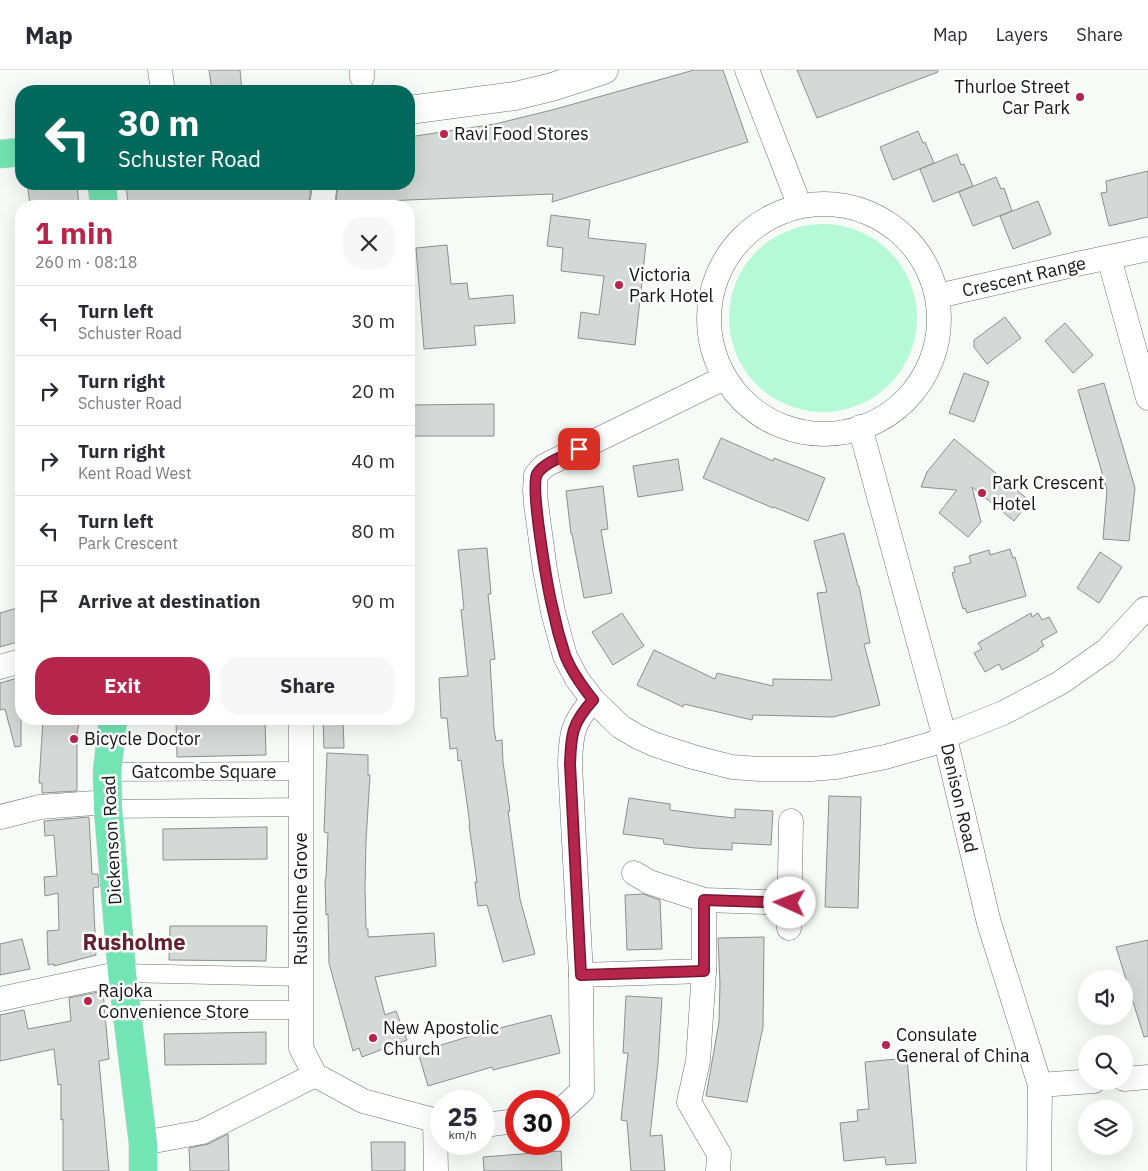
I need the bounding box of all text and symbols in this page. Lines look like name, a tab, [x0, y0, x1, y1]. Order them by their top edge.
text: Map	[25, 19, 73, 51]
text: Map	[933, 23, 968, 46]
text: Layers	[996, 23, 1048, 46]
text: Share	[1076, 23, 1123, 46]
place label: Thurloe Street Car Park	[954, 75, 1071, 119]
marker: Thurloe Street Car Park	[1074, 91, 1086, 103]
text: 30 m	[118, 100, 200, 146]
icon: left	[35, 105, 100, 170]
place label: Ravi Food Stores	[454, 122, 589, 145]
marker: Ravi Food Stores	[438, 128, 450, 140]
text: Schuster Road	[118, 144, 261, 173]
text: 1 min	[35, 213, 113, 252]
button: close	[343, 217, 395, 269]
street label: Crescent Range	[960, 251, 1088, 302]
text: 260 m · 08:18	[35, 252, 137, 272]
place label: Victoria Park Hotel	[629, 263, 714, 307]
marker: Victoria Park Hotel	[613, 279, 625, 291]
text: Turn left	[78, 299, 154, 323]
icon: left	[35, 307, 63, 335]
text: 30 m	[351, 309, 395, 333]
text: Schuster Road	[78, 323, 182, 343]
text: Turn right	[78, 369, 165, 393]
icon: right	[35, 377, 63, 405]
text: 20 m	[351, 379, 395, 403]
text: Schuster Road	[78, 393, 182, 413]
pin	[558, 428, 600, 470]
icon: arrive	[565, 435, 593, 463]
text: Turn right	[78, 439, 165, 463]
icon: right	[35, 447, 63, 475]
text: 40 m	[351, 449, 395, 473]
text: Kent Road West	[78, 463, 192, 483]
place label: Park Crescent Hotel	[992, 471, 1104, 515]
marker: Park Crescent Hotel	[976, 487, 988, 499]
text: Turn left	[78, 509, 154, 533]
icon: left	[35, 517, 63, 545]
text: 80 m	[351, 519, 395, 543]
text: Park Crescent	[78, 533, 178, 553]
icon: arrive	[35, 587, 63, 615]
text: Arrive at destination	[78, 589, 261, 613]
text: 90 m	[351, 589, 395, 613]
button: Exit	[35, 657, 210, 715]
button: Share	[220, 657, 395, 715]
place label: Bicycle Doctor	[84, 727, 201, 750]
marker: Bicycle Doctor	[68, 733, 80, 745]
street label: Denison Road	[936, 741, 983, 855]
street label: Gatcombe Square	[132, 760, 277, 783]
street label: Dickenson Road	[97, 775, 126, 905]
street label: Rusholme Grove	[289, 832, 312, 966]
position arrow	[763, 876, 815, 928]
district label: Rusholme	[82, 927, 186, 956]
map controls	[1078, 970, 1133, 1155]
button: sound	[1078, 970, 1133, 1025]
place label: Rajoka Convenience Store	[98, 979, 249, 1023]
marker: Rajoka Convenience Store	[82, 995, 94, 1007]
place label: New Apostolic Church	[383, 1016, 499, 1060]
place label: Consulate General of China	[896, 1023, 1030, 1067]
marker: New Apostolic Church	[367, 1032, 379, 1044]
button: search	[1078, 1035, 1133, 1090]
marker: Consulate General of China	[880, 1039, 892, 1051]
speed limit sign: 30	[505, 1090, 570, 1155]
text: 25	[447, 1100, 478, 1133]
button: layers	[1078, 1100, 1133, 1155]
text: km/h	[448, 1127, 477, 1142]

